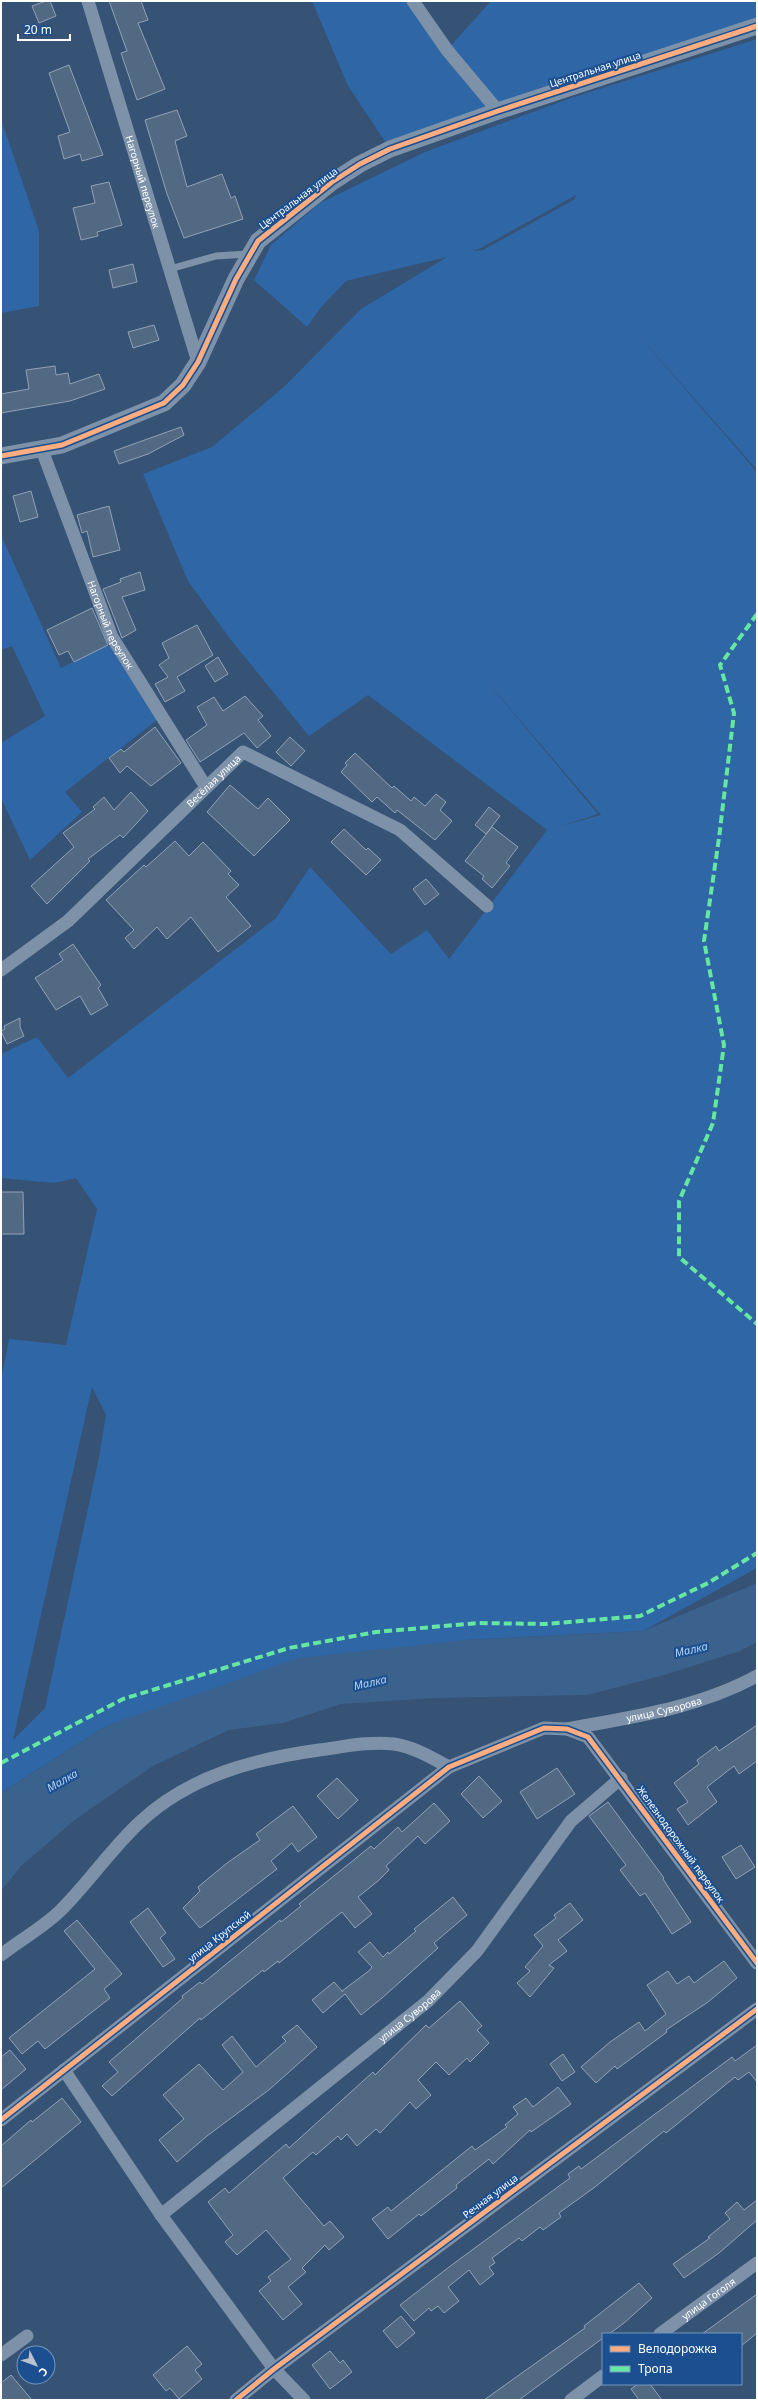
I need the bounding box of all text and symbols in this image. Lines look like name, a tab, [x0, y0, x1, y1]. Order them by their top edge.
scale bar	[18, 16, 70, 42]
text: 20 m	[24, 21, 52, 38]
street label: Центральная улица	[548, 48, 642, 90]
street label: Нагорный переулок	[122, 134, 164, 231]
street label: Центральная улица	[256, 164, 340, 232]
street label: Нагорный переулок	[84, 578, 138, 672]
street label: Весёлая улица	[183, 751, 244, 810]
water label: Малка	[673, 1638, 709, 1660]
water label: Малка	[352, 1671, 388, 1693]
street label: улица Суворова	[625, 1693, 704, 1725]
water label: Малка	[44, 1765, 80, 1795]
street label: Железнодорожный переулок	[634, 1783, 729, 1906]
street label: улица Крупской	[185, 1907, 253, 1965]
street label: улица Суворова	[375, 1985, 444, 2045]
street label: Речная улица	[460, 2171, 520, 2221]
street label: улица Гоголя	[679, 2274, 738, 2323]
legend	[602, 2333, 742, 2385]
text: Велодорожка	[638, 2340, 717, 2357]
north arrow	[16, 2345, 56, 2385]
text: Тропа	[638, 2360, 673, 2377]
text: С	[36, 2364, 52, 2380]

